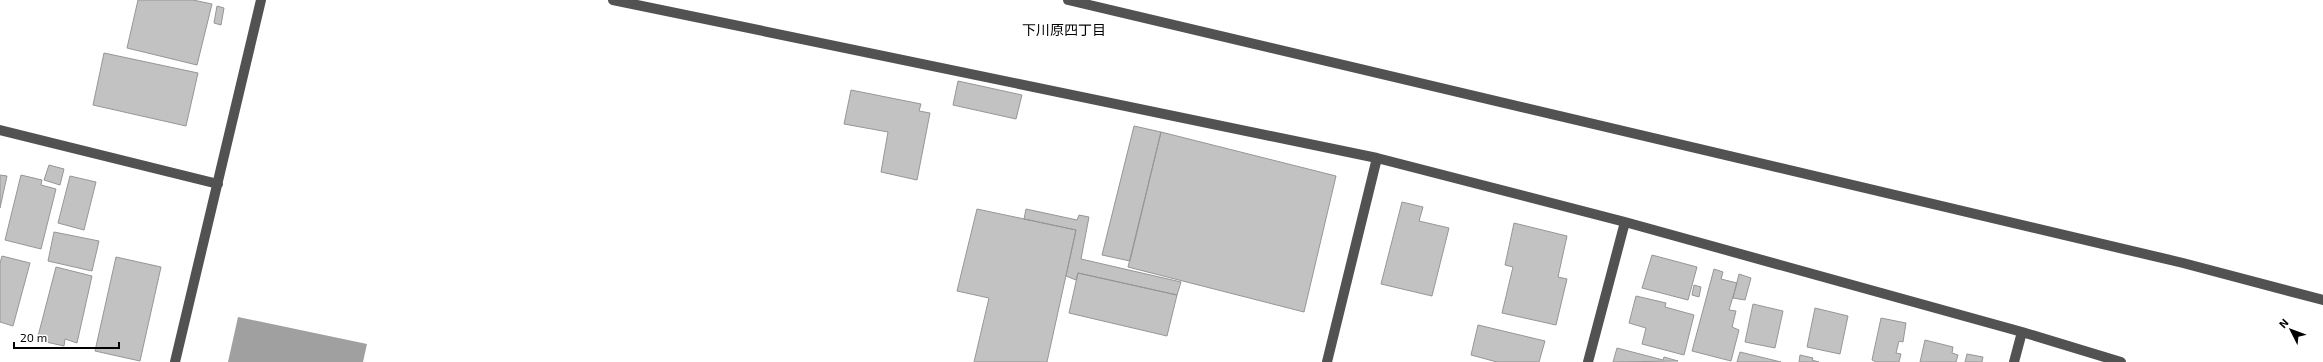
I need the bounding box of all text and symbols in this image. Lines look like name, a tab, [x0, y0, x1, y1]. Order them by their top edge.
district label: 下川原四丁目	[1022, 21, 1106, 38]
north arrow	[2271, 310, 2311, 350]
text: N	[2276, 316, 2291, 330]
scale bar	[14, 324, 119, 350]
text: 20 m	[20, 330, 47, 344]

